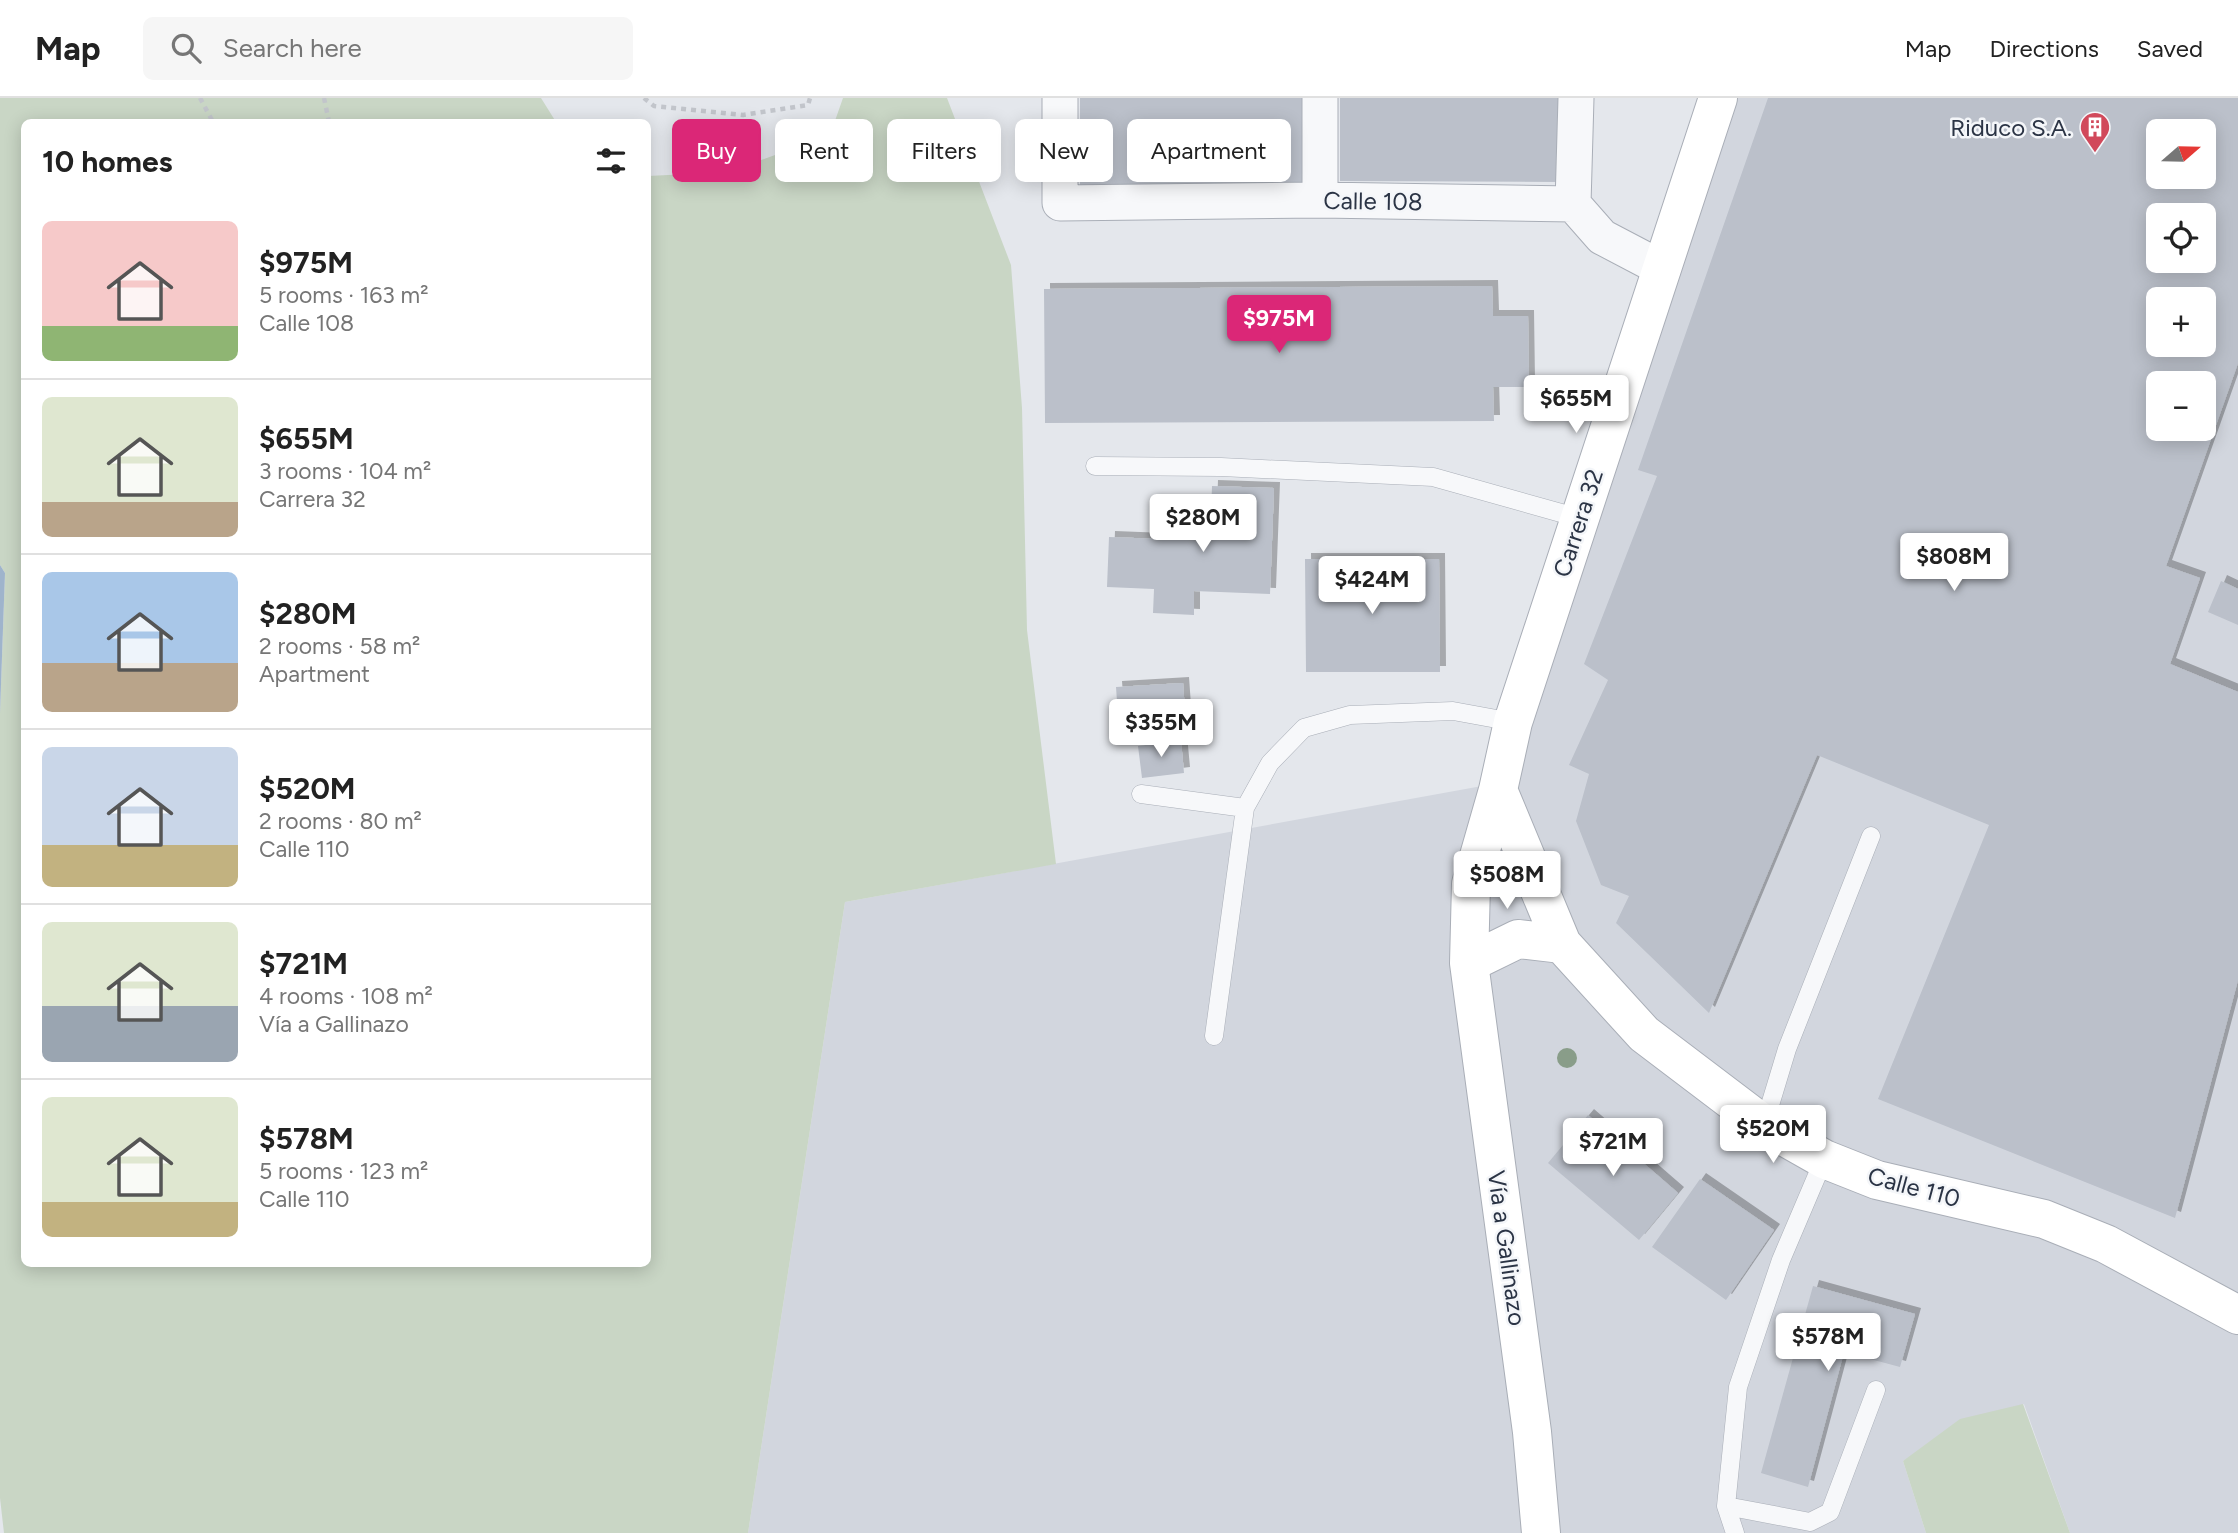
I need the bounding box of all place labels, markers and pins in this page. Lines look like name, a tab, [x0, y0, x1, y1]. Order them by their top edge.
building icon: Riduco S.A.	[2078, 110, 2112, 154]
place label: Riduco S.A.	[1950, 113, 2072, 142]
pin: $975M	[1230, 296, 1328, 355]
pin: $655M	[1527, 376, 1625, 435]
pin: $280M	[1154, 494, 1252, 554]
pin: $808M	[1905, 533, 2003, 593]
pin: $424M	[1323, 556, 1421, 616]
pin: $355M	[1112, 700, 1210, 759]
pin: $508M	[1458, 852, 1556, 911]
pin: $520M	[1724, 1105, 1822, 1165]
pin: $721M	[1564, 1118, 1662, 1178]
pin: $578M	[1779, 1314, 1877, 1373]

